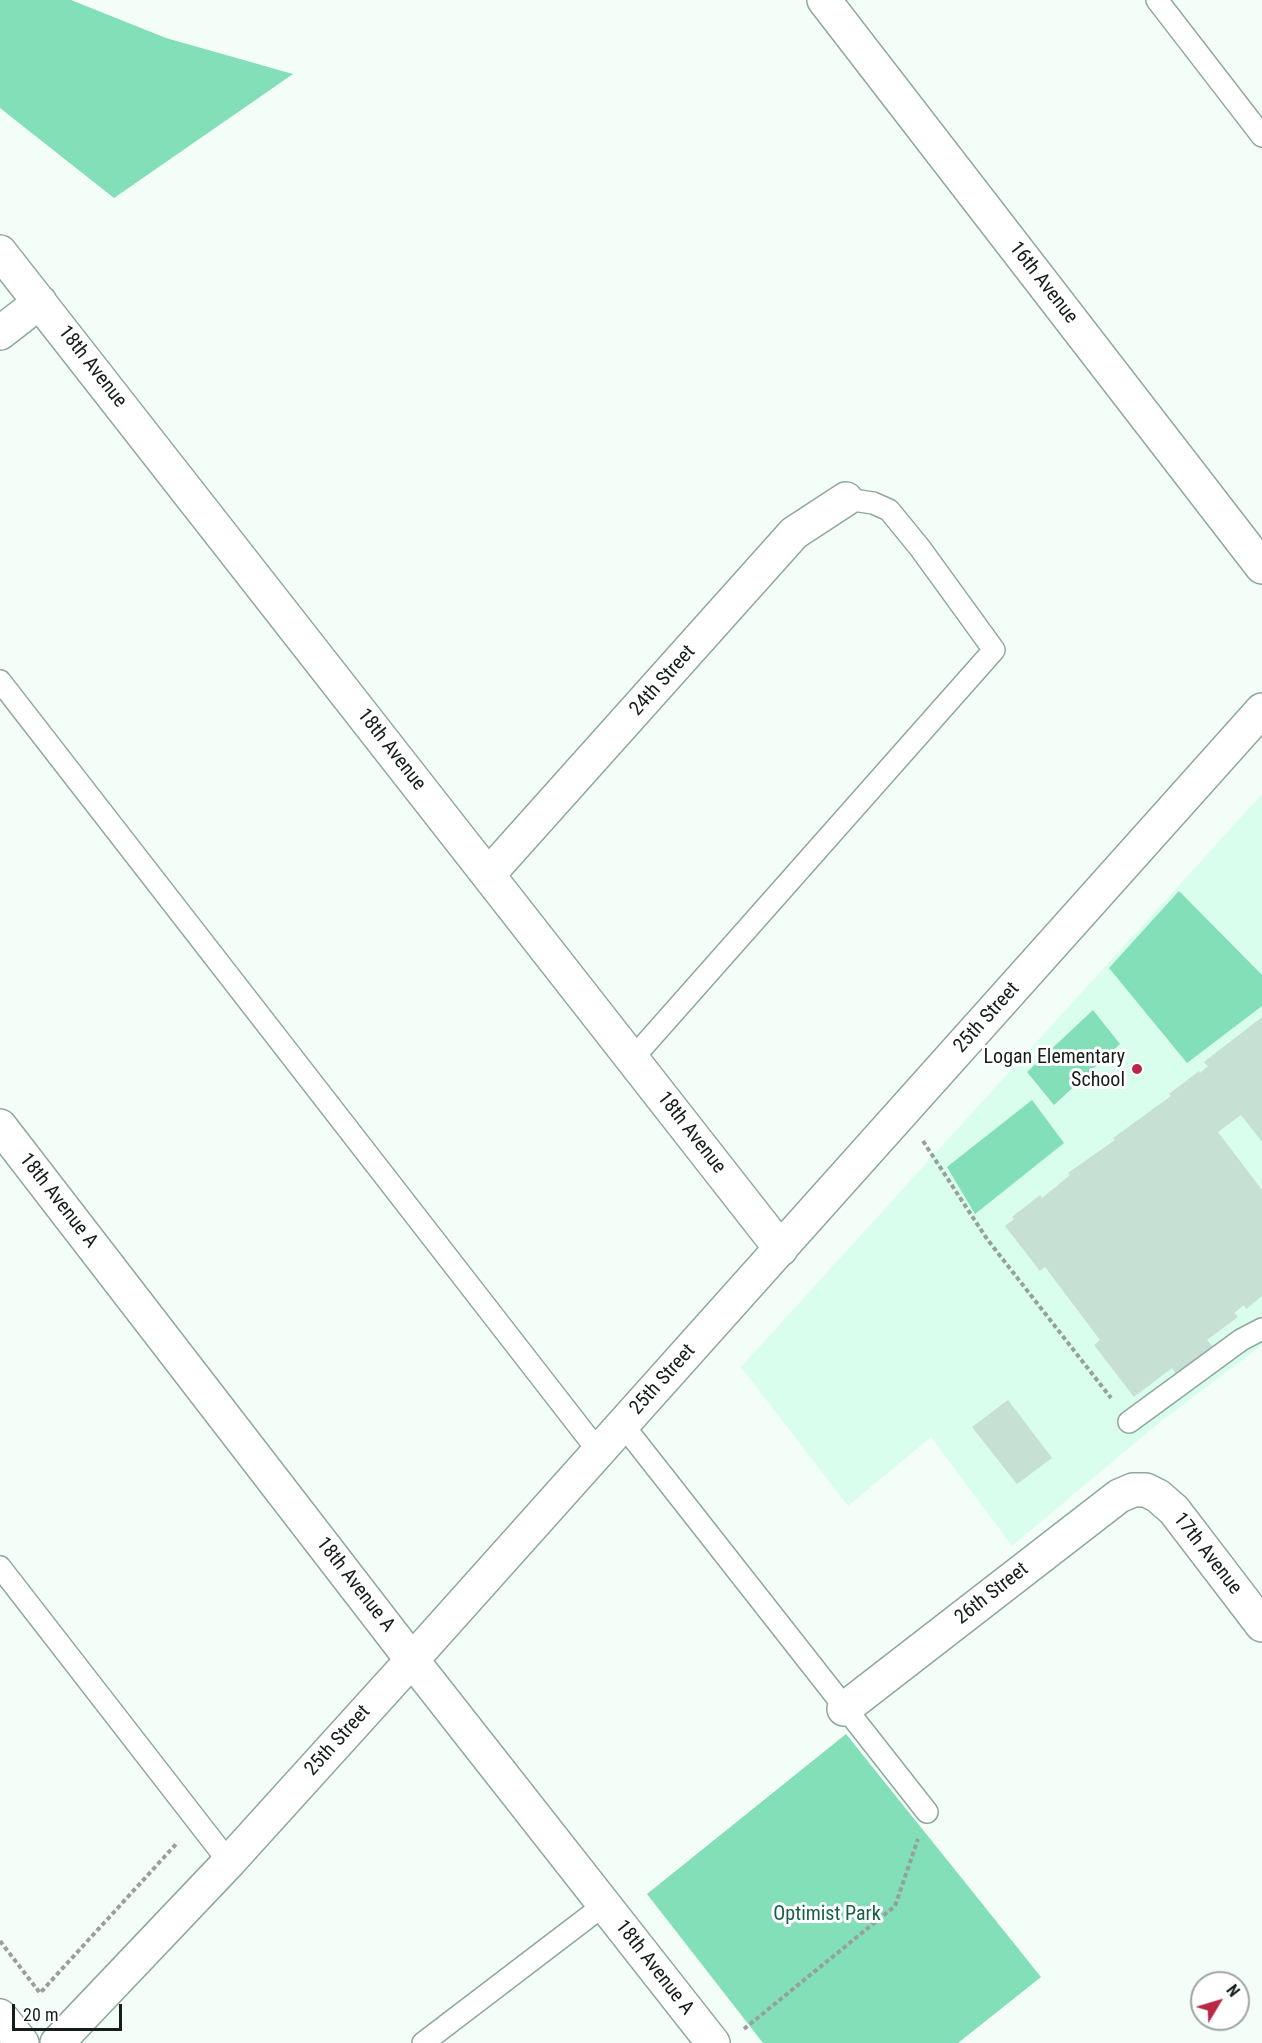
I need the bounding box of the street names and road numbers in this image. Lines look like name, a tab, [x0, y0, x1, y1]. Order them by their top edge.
street label: 16th Avenue	[1004, 237, 1082, 329]
street label: 18th Avenue	[53, 321, 131, 413]
street label: 24th Street	[625, 641, 701, 721]
street label: 18th Avenue	[352, 704, 430, 796]
street label: 25th Street	[949, 978, 1025, 1058]
street label: 18th Avenue	[652, 1087, 730, 1179]
street label: 18th Avenue A	[14, 1149, 102, 1253]
street label: 25th Street	[625, 1340, 701, 1420]
street label: 17th Avenue	[1168, 1508, 1246, 1600]
street label: 18th Avenue A	[311, 1533, 399, 1637]
street label: 26th Street	[950, 1558, 1034, 1630]
street label: 25th Street	[300, 1701, 376, 1781]
street label: 18th Avenue A	[610, 1916, 698, 2020]

